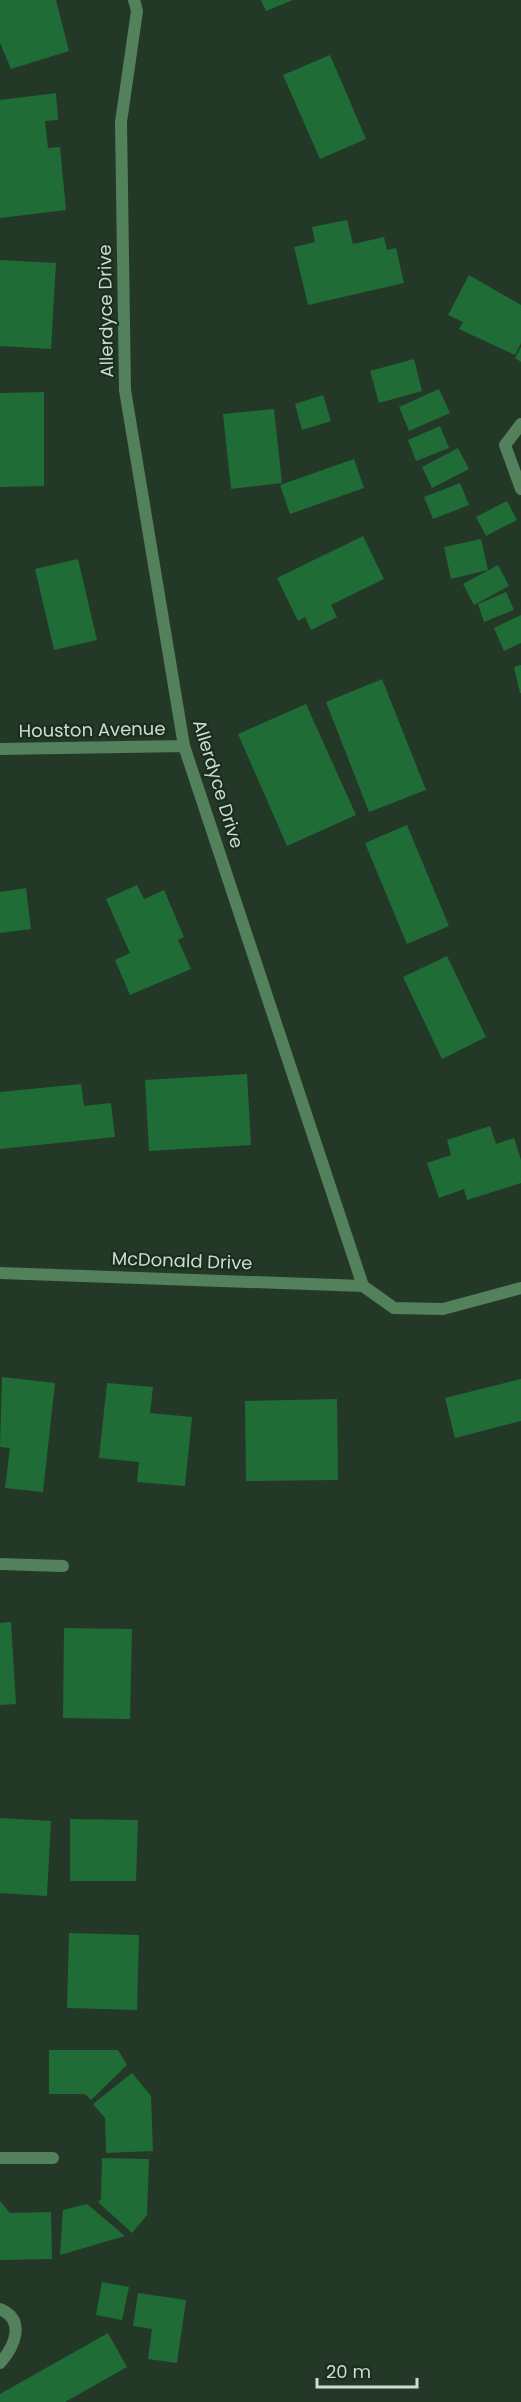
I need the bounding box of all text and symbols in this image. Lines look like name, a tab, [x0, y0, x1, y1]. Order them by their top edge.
street label: Allerdyce Drive	[92, 244, 119, 378]
street label: Houston Avenue	[18, 716, 166, 743]
street label: Allerdyce Drive	[187, 717, 250, 851]
street label: McDonald Drive	[111, 1246, 253, 1275]
scale bar	[317, 2351, 418, 2389]
text: 20 m	[326, 2359, 371, 2384]

